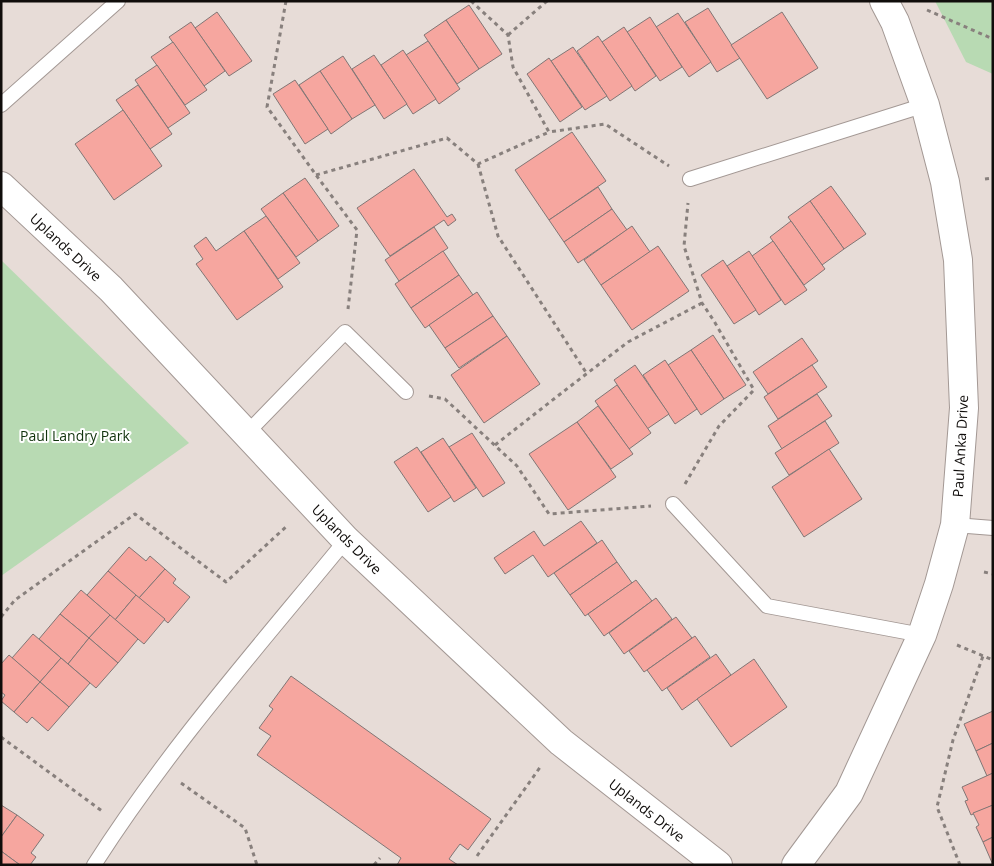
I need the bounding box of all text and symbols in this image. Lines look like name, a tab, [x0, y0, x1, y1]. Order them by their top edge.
street label: Uplands Drive	[26, 209, 106, 285]
street label: Paul Anka Drive	[948, 394, 972, 498]
park label: Paul Landry Park	[20, 426, 131, 445]
street label: Uplands Drive	[308, 500, 386, 578]
street label: Uplands Drive	[605, 774, 689, 846]

